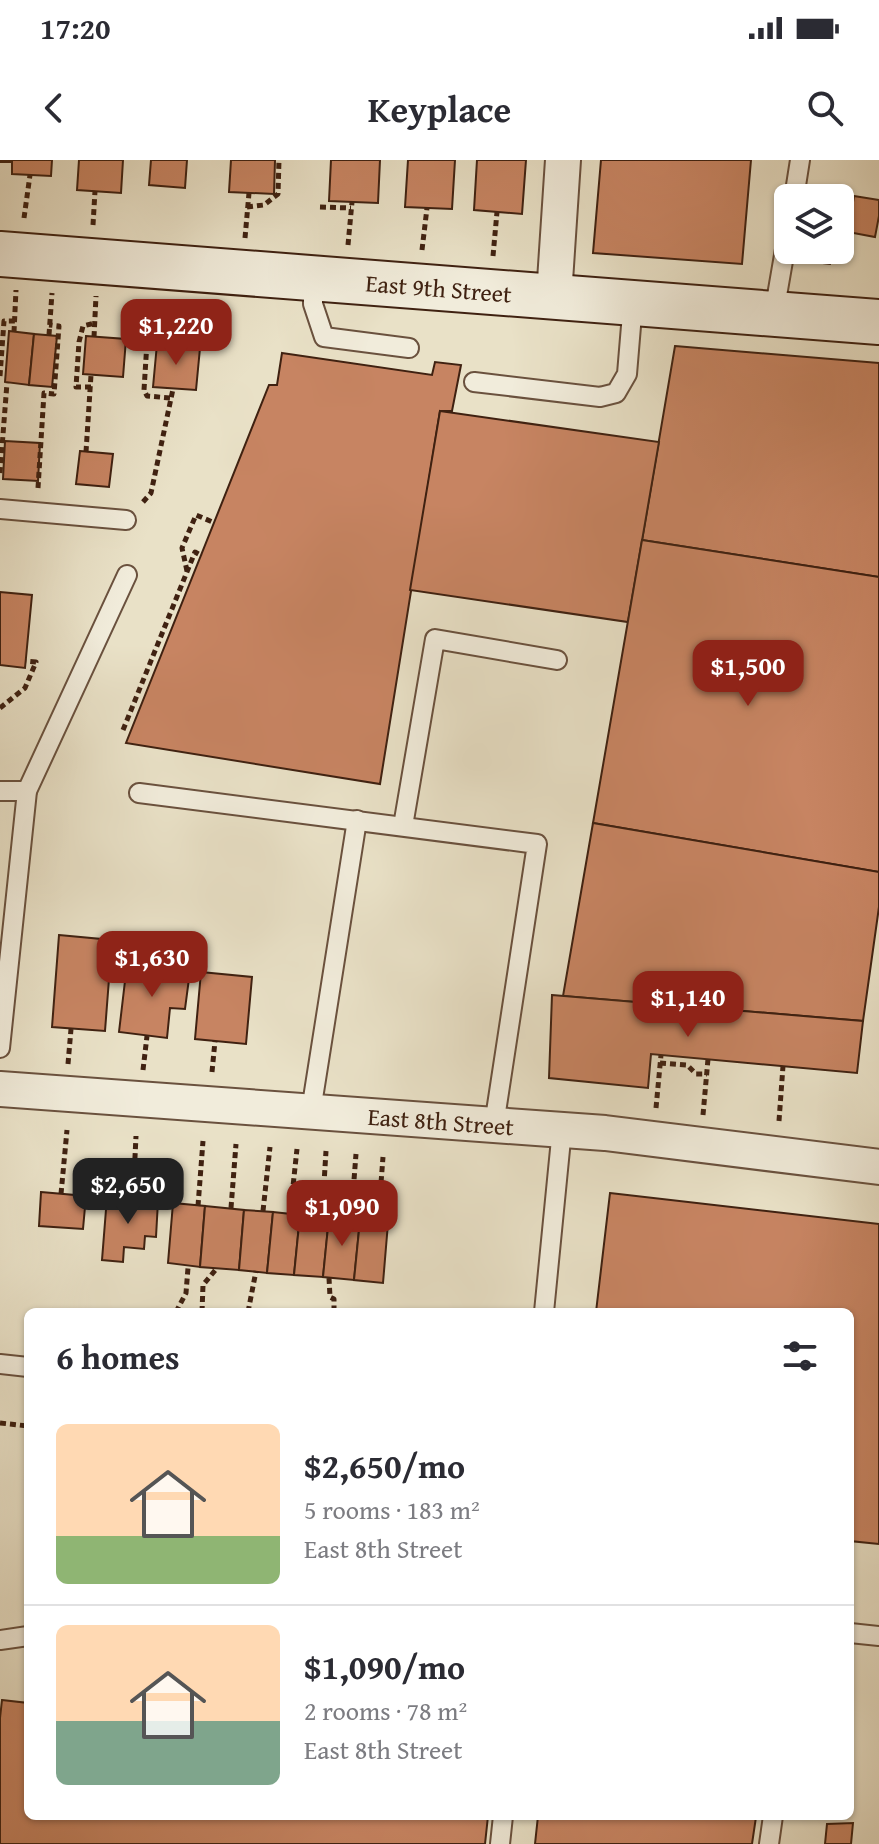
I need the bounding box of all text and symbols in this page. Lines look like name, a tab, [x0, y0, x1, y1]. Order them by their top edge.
text: 17:20	[40, 6, 111, 50]
text: Keyplace	[368, 82, 511, 135]
icon: back	[32, 86, 76, 130]
icon: search	[803, 86, 847, 130]
map controls	[774, 184, 854, 264]
button: layers	[774, 184, 854, 264]
street label: East 9th Street	[364, 265, 514, 311]
pin: $1,220	[111, 299, 241, 367]
text: $1,220	[139, 305, 213, 344]
pin: $1,500	[683, 640, 813, 708]
text: $1,500	[711, 646, 785, 685]
pin: $1,630	[87, 931, 217, 999]
text: $1,630	[115, 937, 189, 976]
pin: $1,140	[623, 971, 753, 1039]
text: $1,140	[651, 977, 725, 1016]
street label: East 8th Street	[367, 1098, 516, 1144]
pin: $2,650	[63, 1158, 193, 1226]
text: $2,650	[91, 1164, 165, 1203]
pin: $1,090	[277, 1180, 407, 1248]
text: $1,090	[305, 1186, 379, 1225]
text: 6 homes	[56, 1332, 180, 1381]
icon: filters	[778, 1334, 822, 1378]
text: $2,650/mo	[304, 1441, 465, 1490]
icon: home	[120, 1456, 216, 1552]
text: 5 rooms · 183 m²	[304, 1490, 480, 1529]
text: East 8th Street	[304, 1529, 462, 1568]
text: $1,090/mo	[304, 1642, 465, 1691]
icon: home	[120, 1657, 216, 1753]
text: 2 rooms · 78 m²	[304, 1691, 467, 1730]
text: East 8th Street	[304, 1730, 462, 1769]

